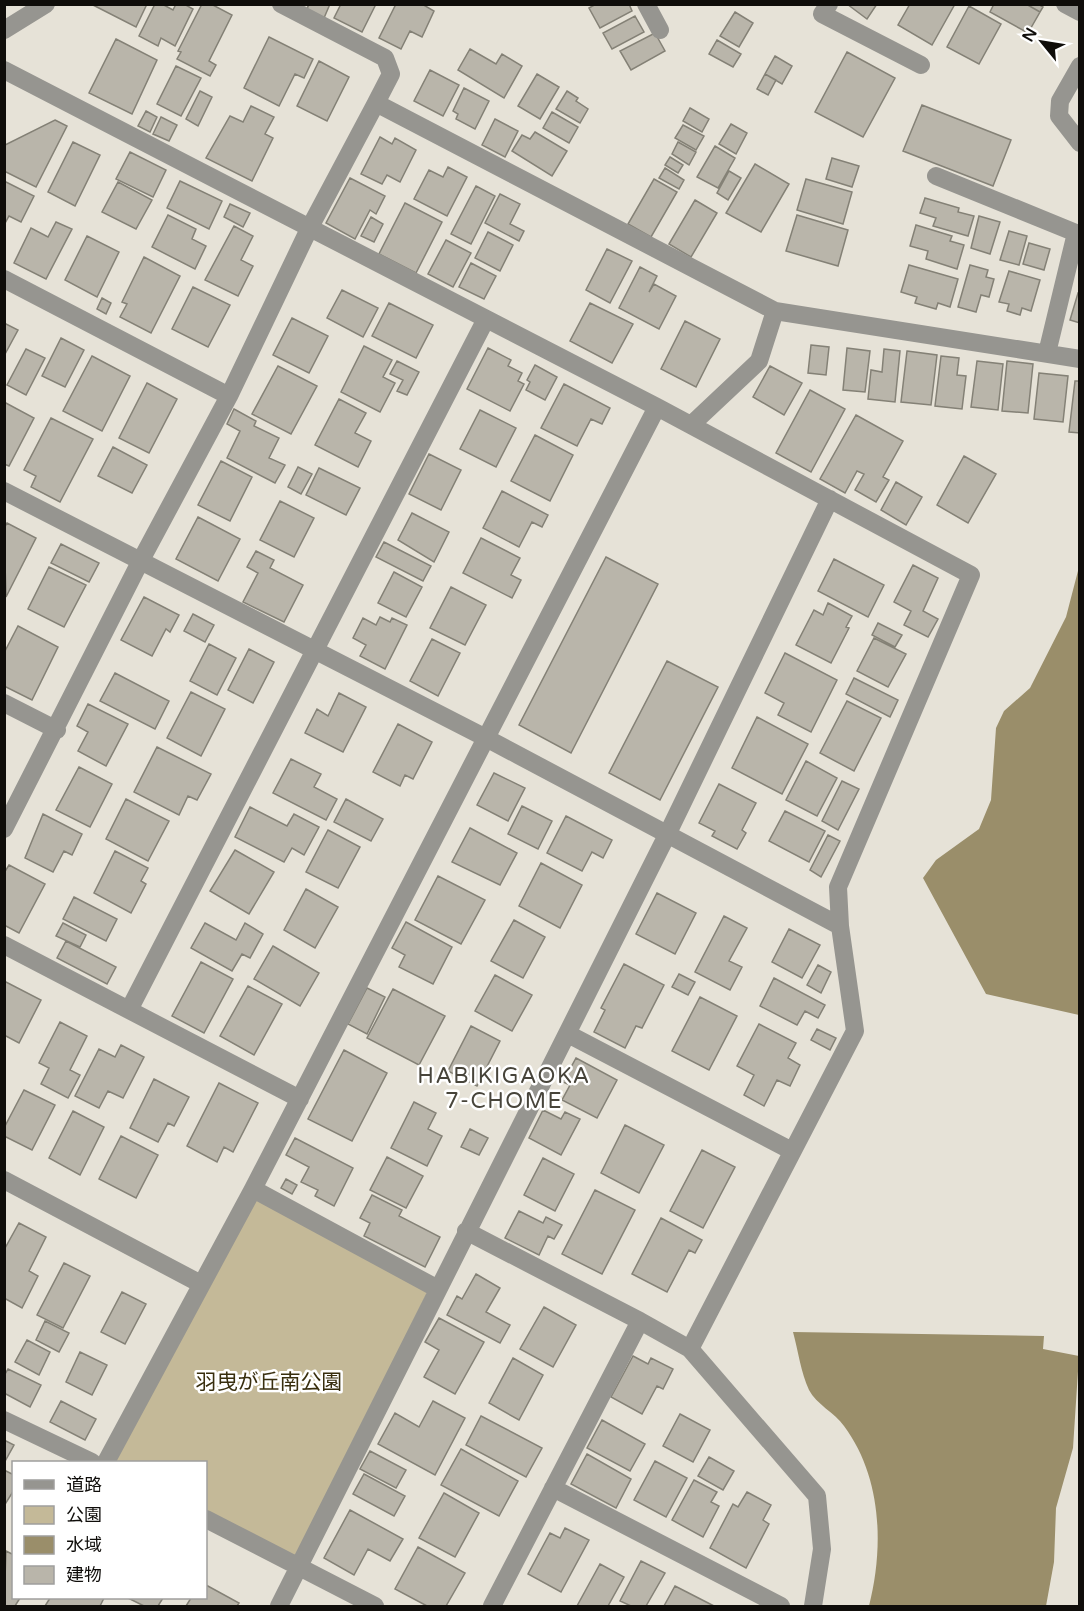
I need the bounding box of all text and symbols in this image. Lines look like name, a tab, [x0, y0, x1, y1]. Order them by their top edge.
north arrow	[1012, 12, 1072, 72]
text: N	[1018, 24, 1042, 46]
district label: HABIKIGAOKA 7-CHOME	[417, 1063, 591, 1114]
park label: 羽曳が丘南公園	[196, 1370, 343, 1395]
legend	[12, 1461, 207, 1599]
text: 道路	[66, 1474, 102, 1496]
text: 公園	[66, 1504, 102, 1526]
text: 水域	[66, 1534, 102, 1556]
text: 建物	[66, 1564, 102, 1586]

